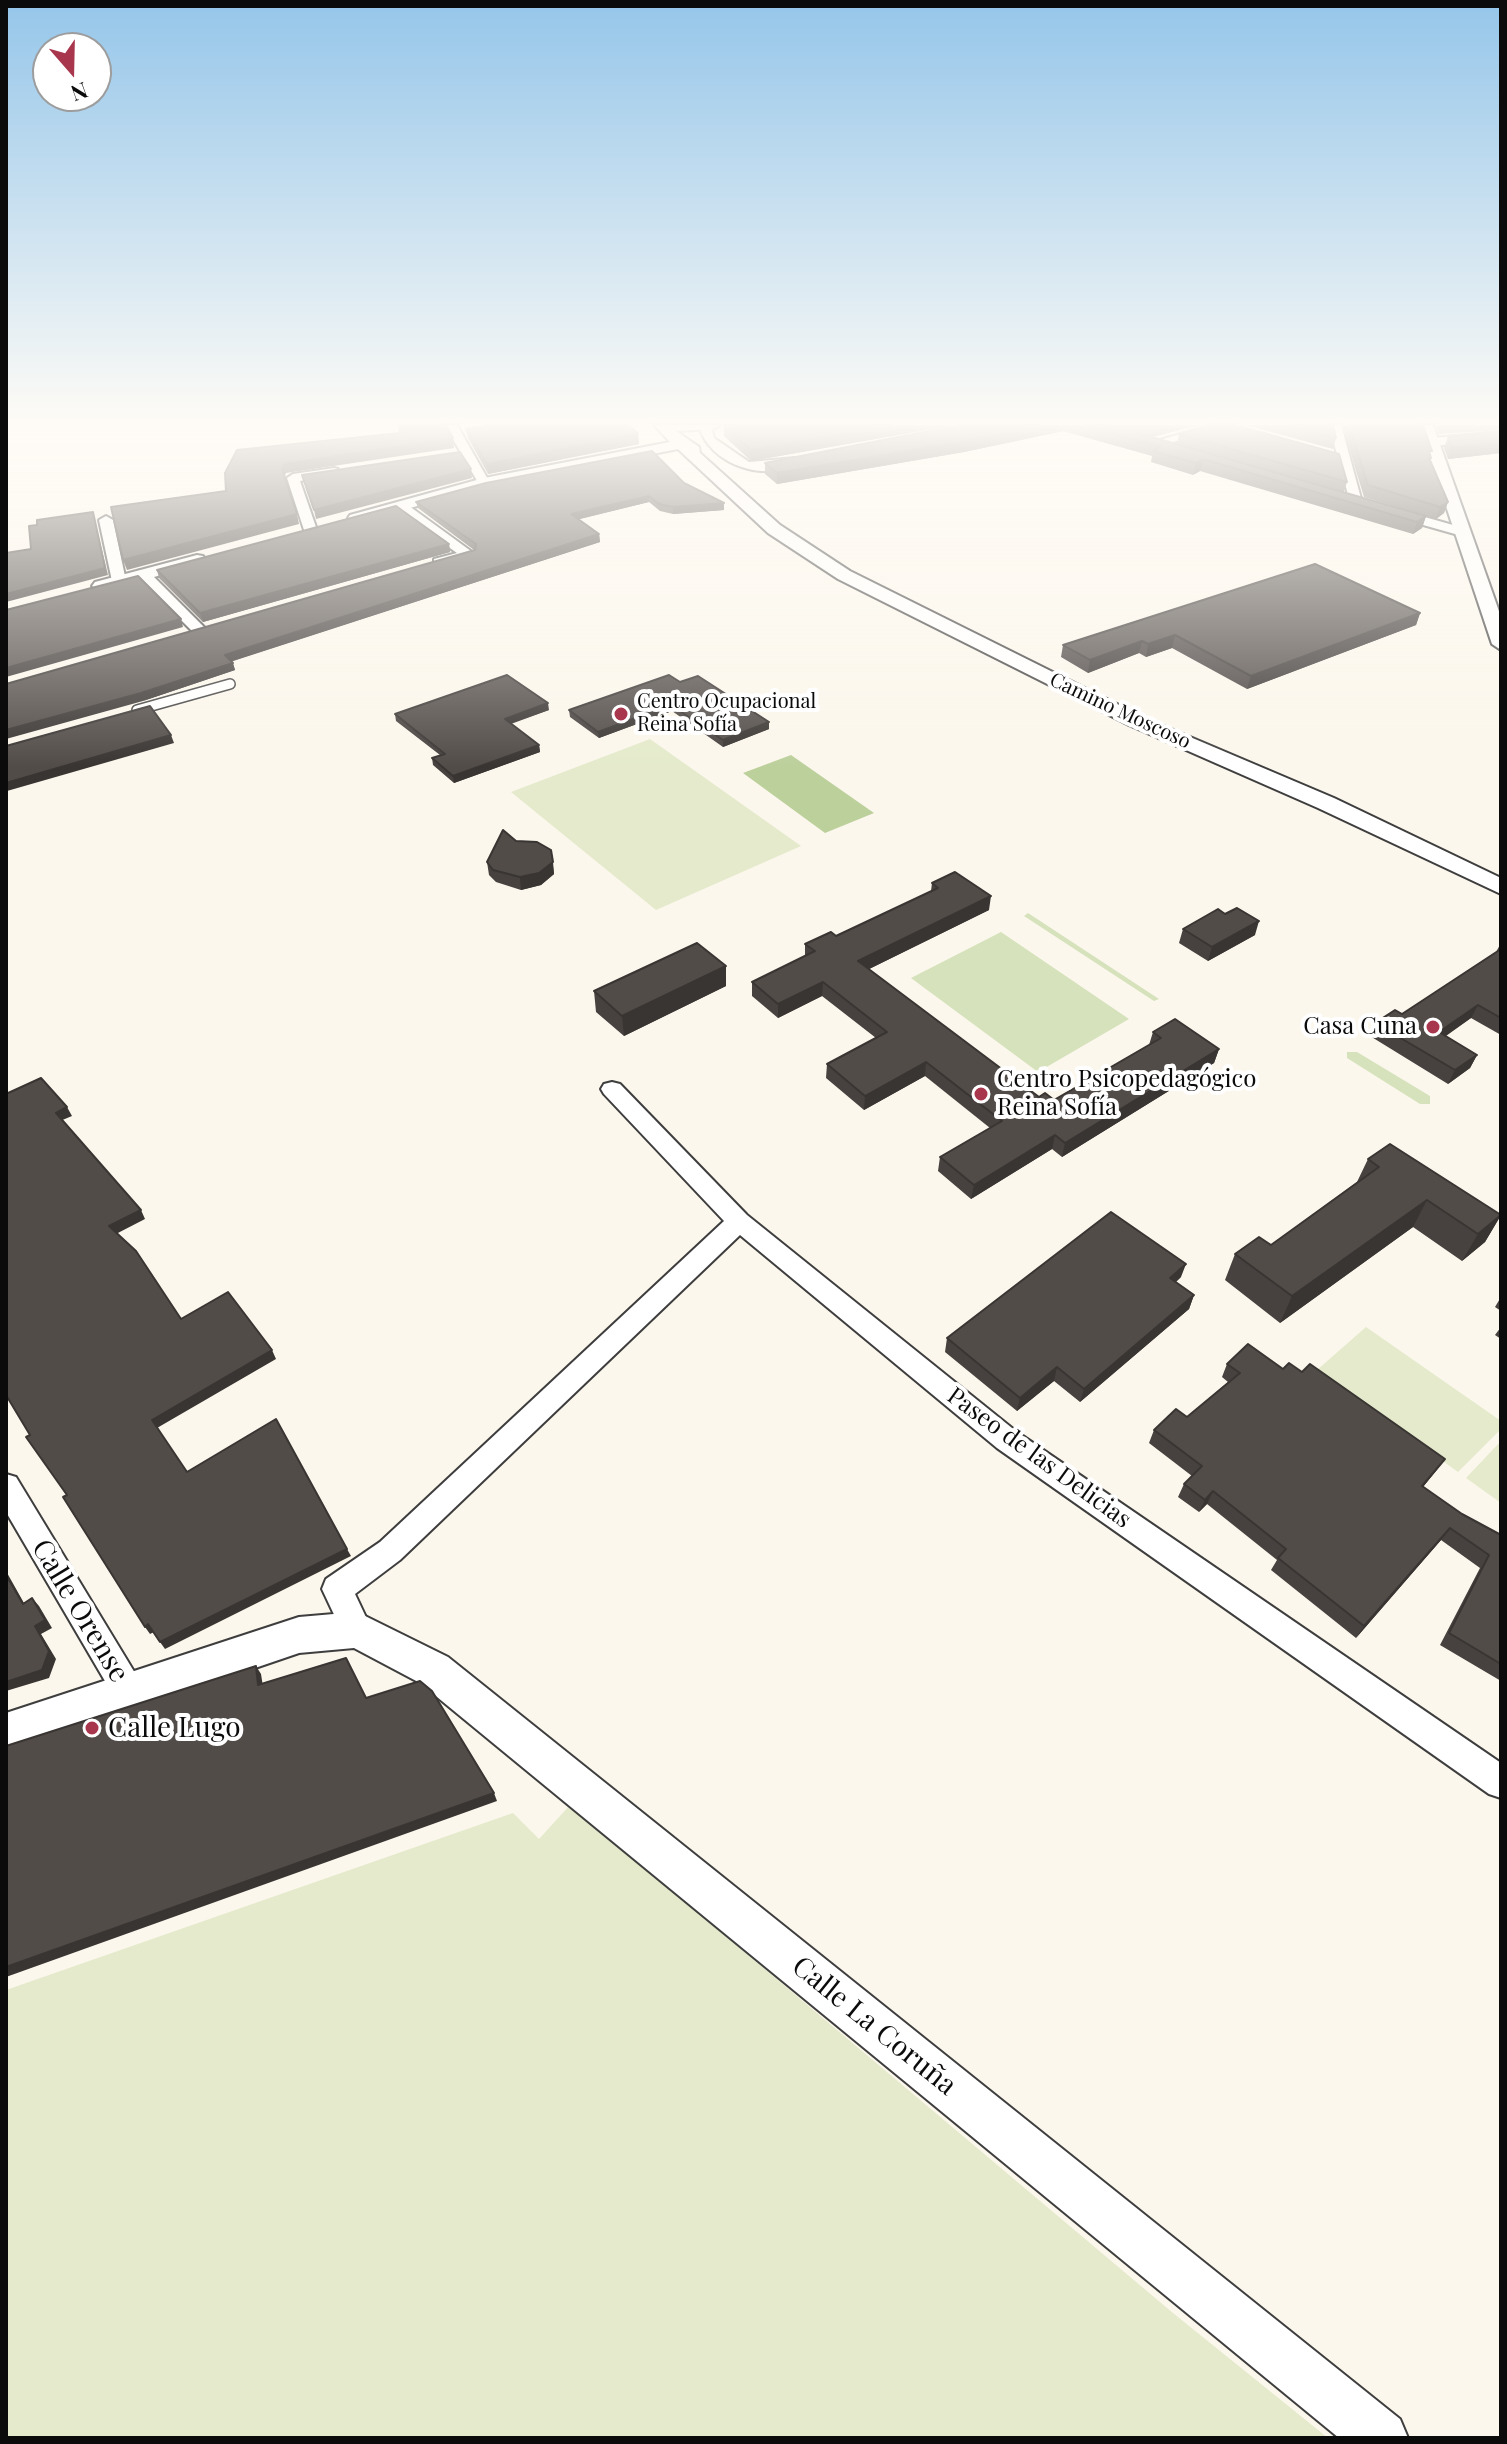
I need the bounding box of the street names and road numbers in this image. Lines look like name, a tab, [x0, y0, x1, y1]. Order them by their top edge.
street label: Camino Moscoso	[1046, 668, 1194, 754]
street label: Paseo de las Delicias	[941, 1382, 1137, 1534]
street label: Calle Orense	[24, 1534, 136, 1688]
street label: Calle La Coruña	[785, 1950, 963, 2102]

